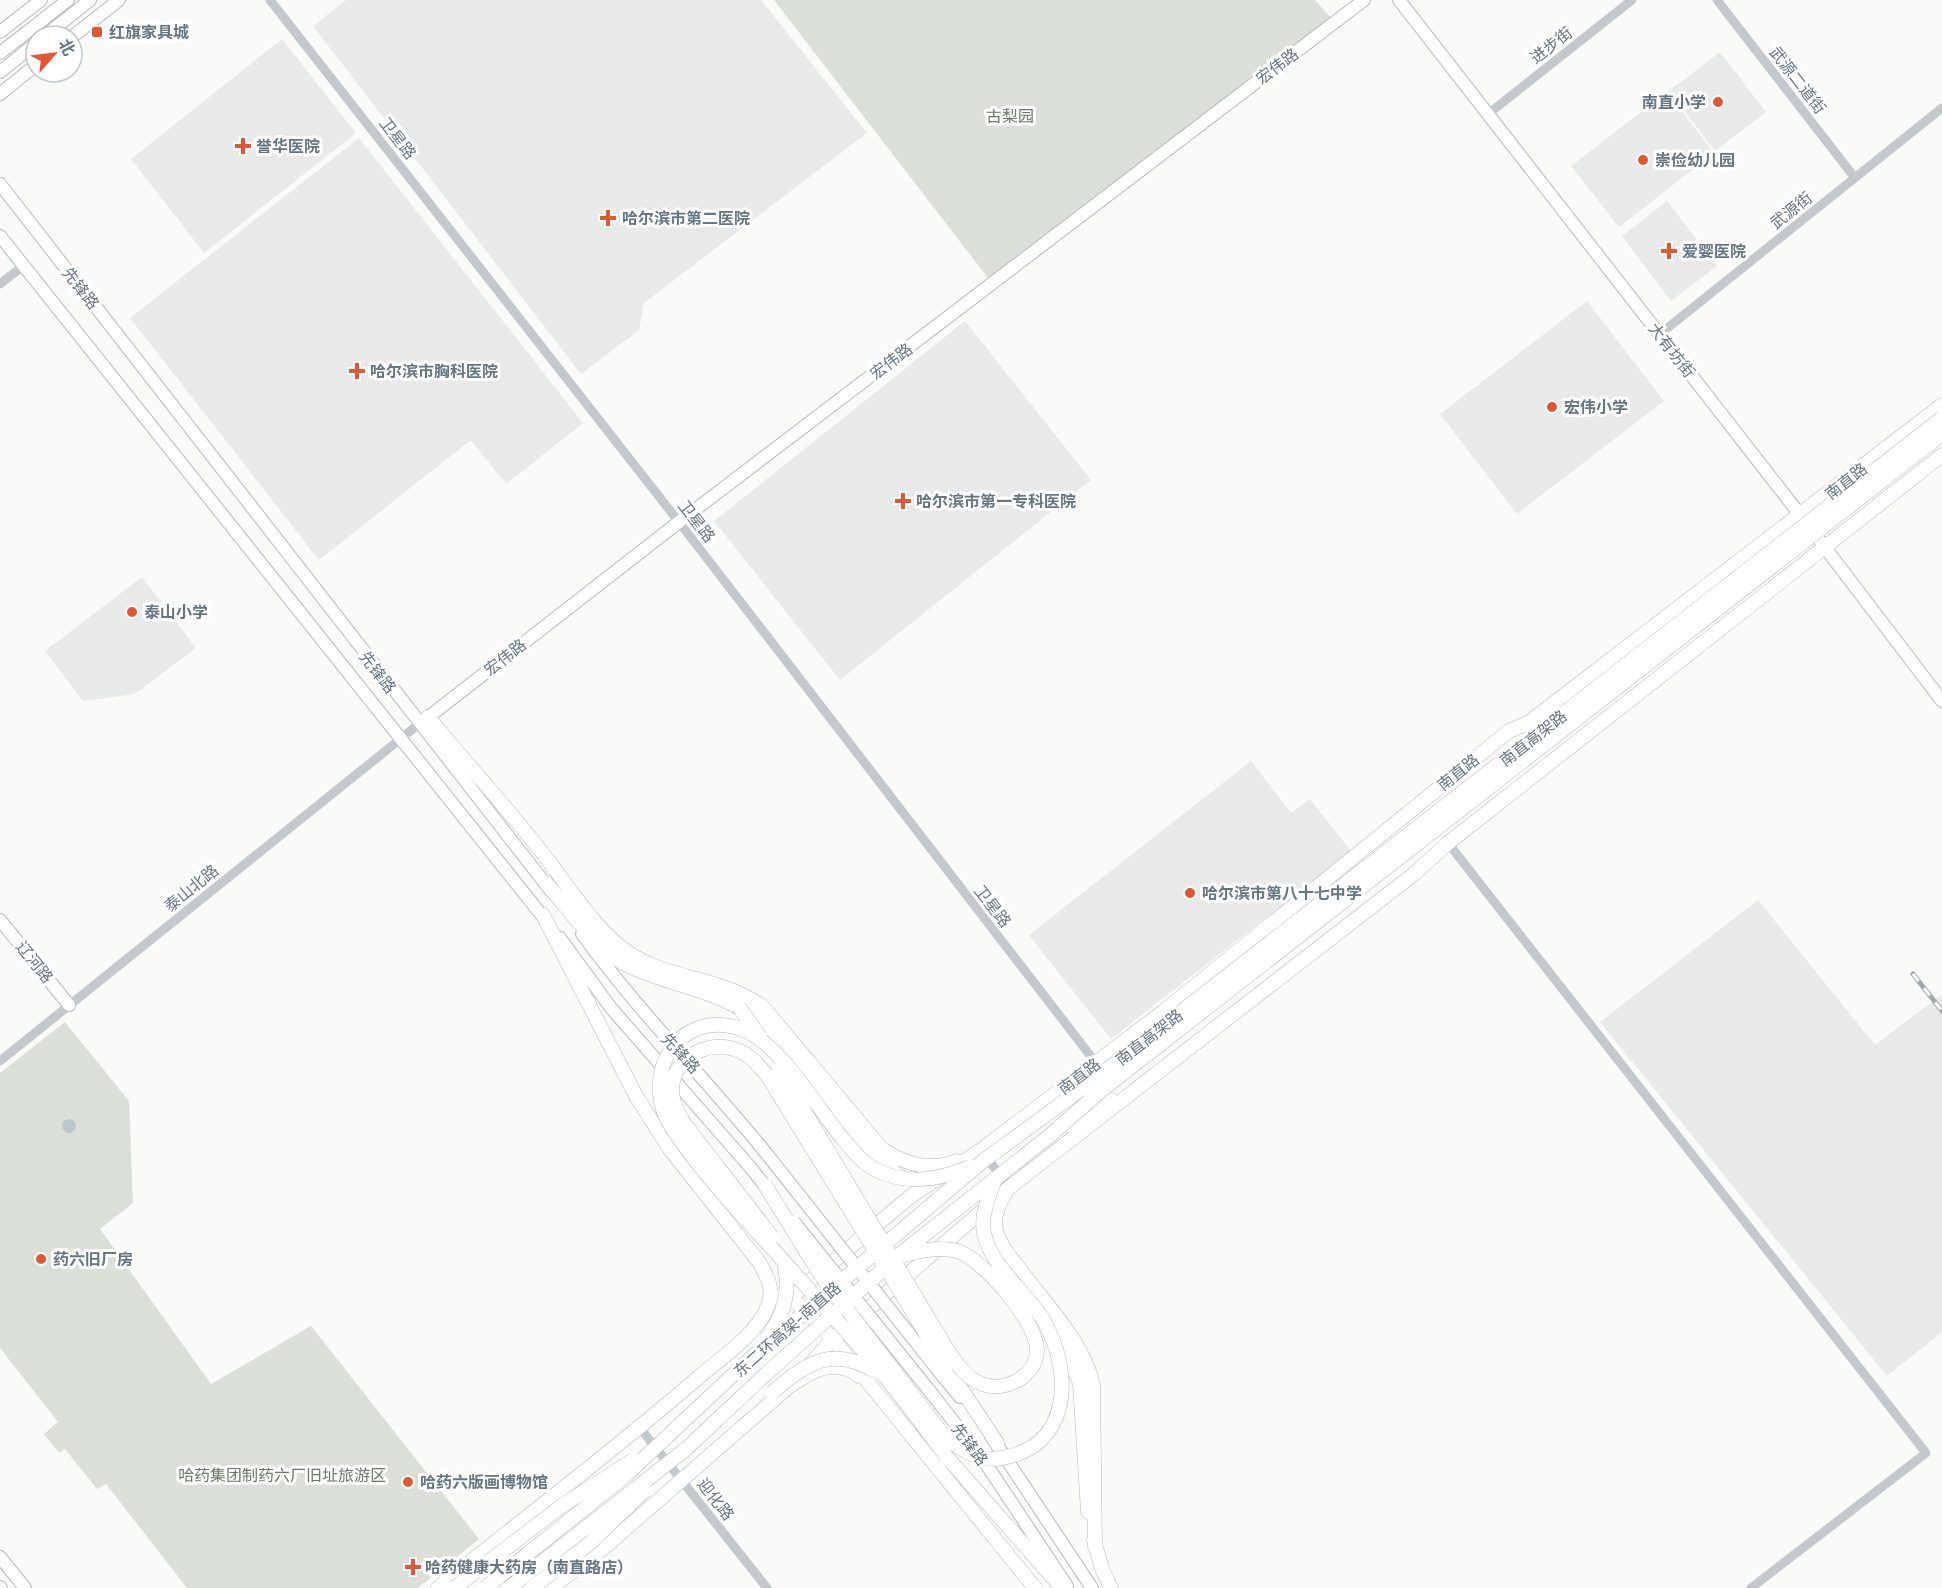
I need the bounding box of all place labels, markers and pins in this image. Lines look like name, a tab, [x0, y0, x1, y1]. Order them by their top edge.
place label: 红旗家具城	[109, 22, 189, 42]
marker: 红旗家具城	[90, 25, 104, 39]
place label: 南直小学	[1642, 92, 1706, 112]
marker: 南直小学	[1711, 95, 1725, 109]
place label: 誉华医院	[256, 136, 320, 156]
marker: 誉华医院	[234, 137, 252, 155]
place label: 崇俭幼儿园	[1655, 150, 1735, 170]
marker: 崇俭幼儿园	[1636, 153, 1650, 167]
place label: 哈尔滨市第二医院	[622, 208, 750, 228]
marker: 哈尔滨市第二医院	[599, 209, 617, 227]
place label: 爱婴医院	[1682, 241, 1746, 261]
marker: 爱婴医院	[1660, 242, 1678, 260]
place label: 哈尔滨市胸科医院	[370, 361, 498, 381]
marker: 哈尔滨市胸科医院	[348, 362, 366, 380]
place label: 宏伟小学	[1564, 397, 1628, 417]
marker: 宏伟小学	[1545, 400, 1559, 414]
place label: 哈尔滨市第一专科医院	[916, 491, 1076, 511]
marker: 哈尔滨市第一专科医院	[894, 492, 912, 510]
place label: 泰山小学	[144, 602, 208, 622]
marker: 泰山小学	[125, 605, 139, 619]
place label: 哈尔滨市第八十七中学	[1202, 883, 1362, 903]
marker: 哈尔滨市第八十七中学	[1183, 886, 1197, 900]
place label: 药六旧厂房	[53, 1249, 133, 1269]
marker: 药六旧厂房	[34, 1252, 48, 1266]
place label: 哈药六版画博物馆	[420, 1472, 548, 1492]
marker: 哈药六版画博物馆	[401, 1475, 415, 1489]
place label: 哈药健康大药房（南直路店）	[425, 1557, 633, 1577]
marker: 哈药健康大药房（南直路店）	[406, 1560, 420, 1574]

